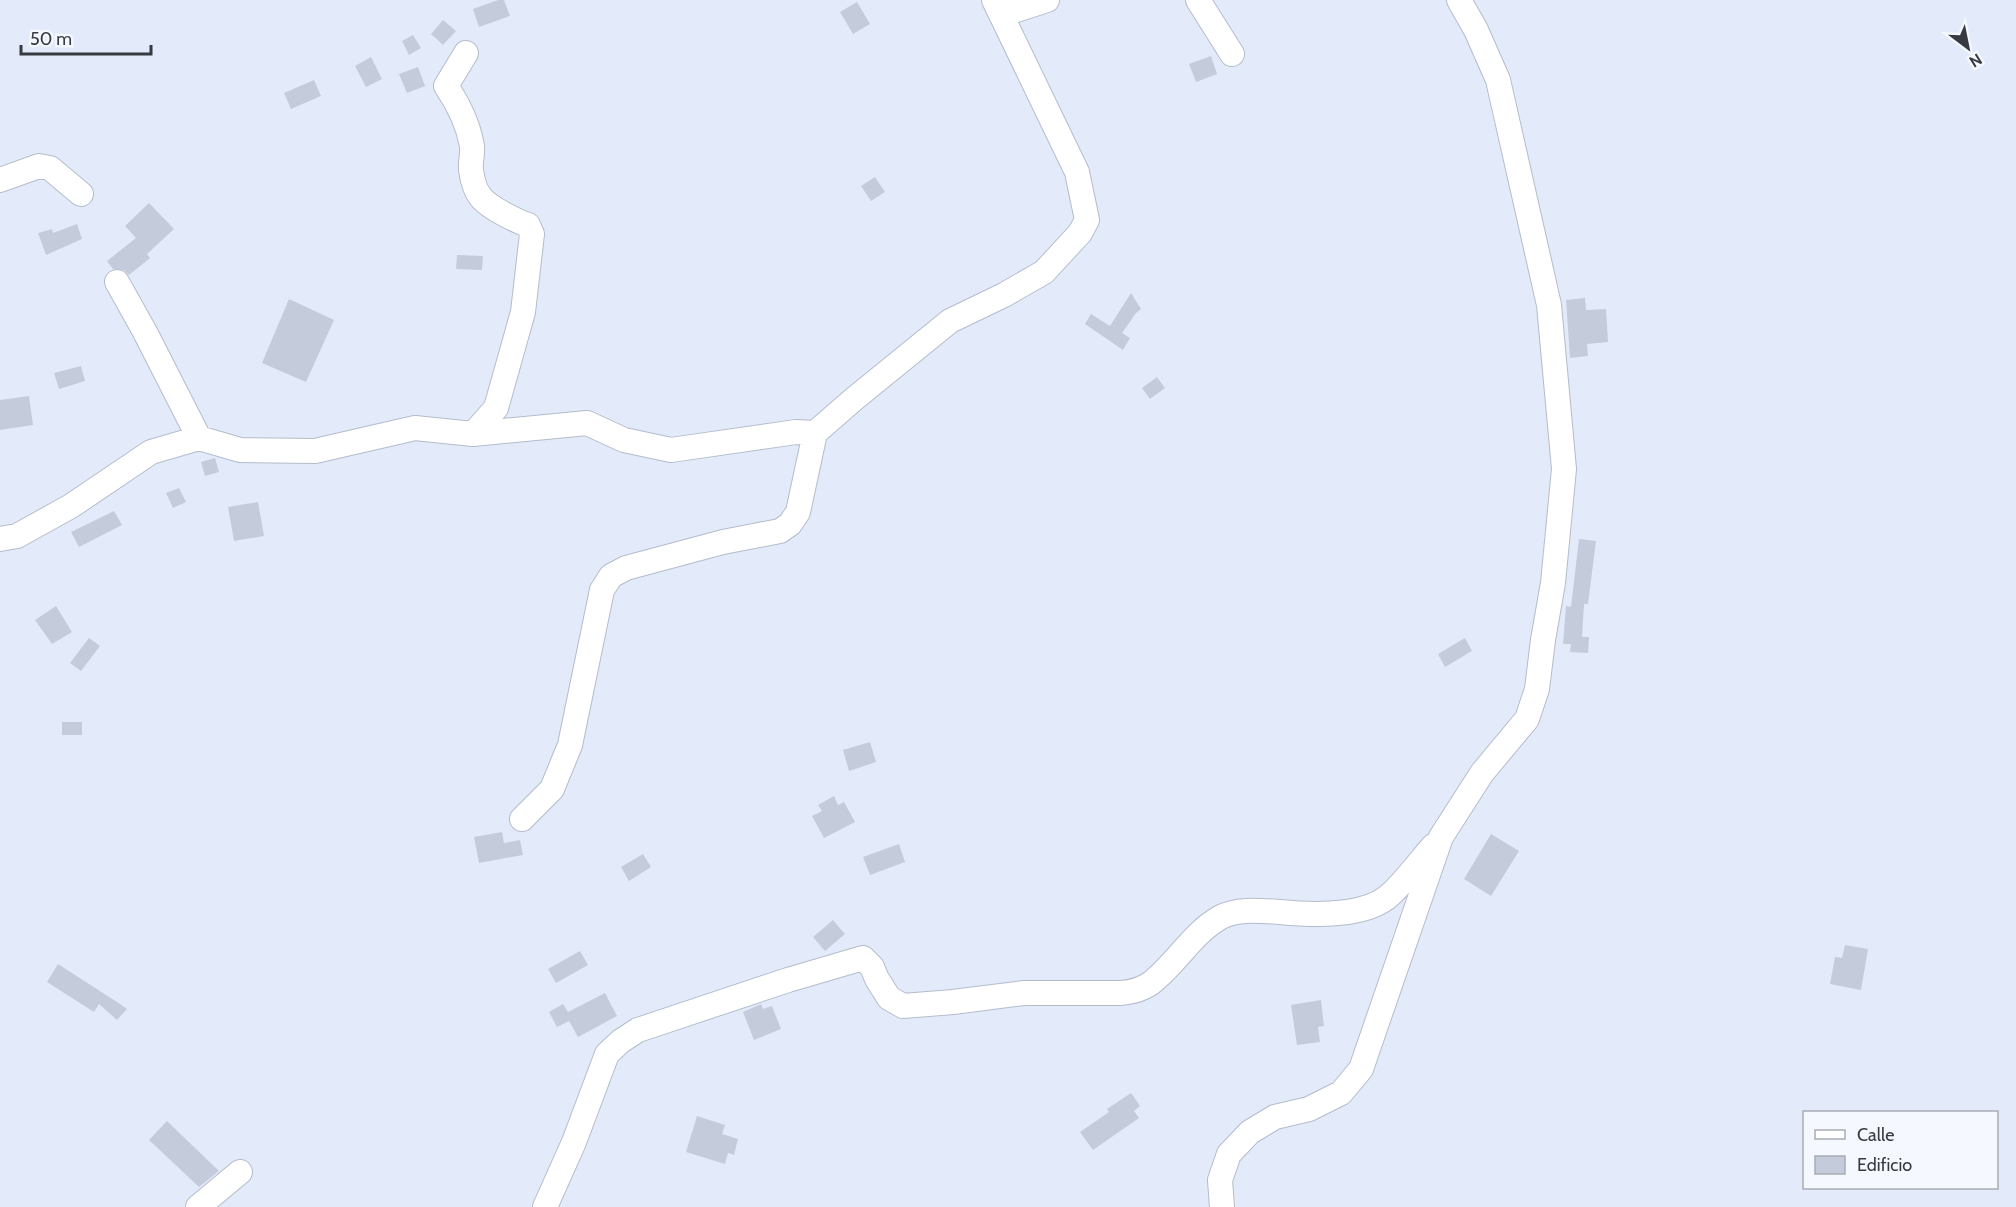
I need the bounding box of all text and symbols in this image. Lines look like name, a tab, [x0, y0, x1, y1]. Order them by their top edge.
scale bar	[21, 18, 152, 56]
north arrow	[1938, 18, 1998, 78]
text: 50 m	[30, 28, 72, 50]
text: N	[1966, 49, 1986, 71]
legend	[1803, 1111, 1998, 1189]
text: Calle	[1857, 1124, 1894, 1146]
text: Edificio	[1857, 1154, 1912, 1176]

